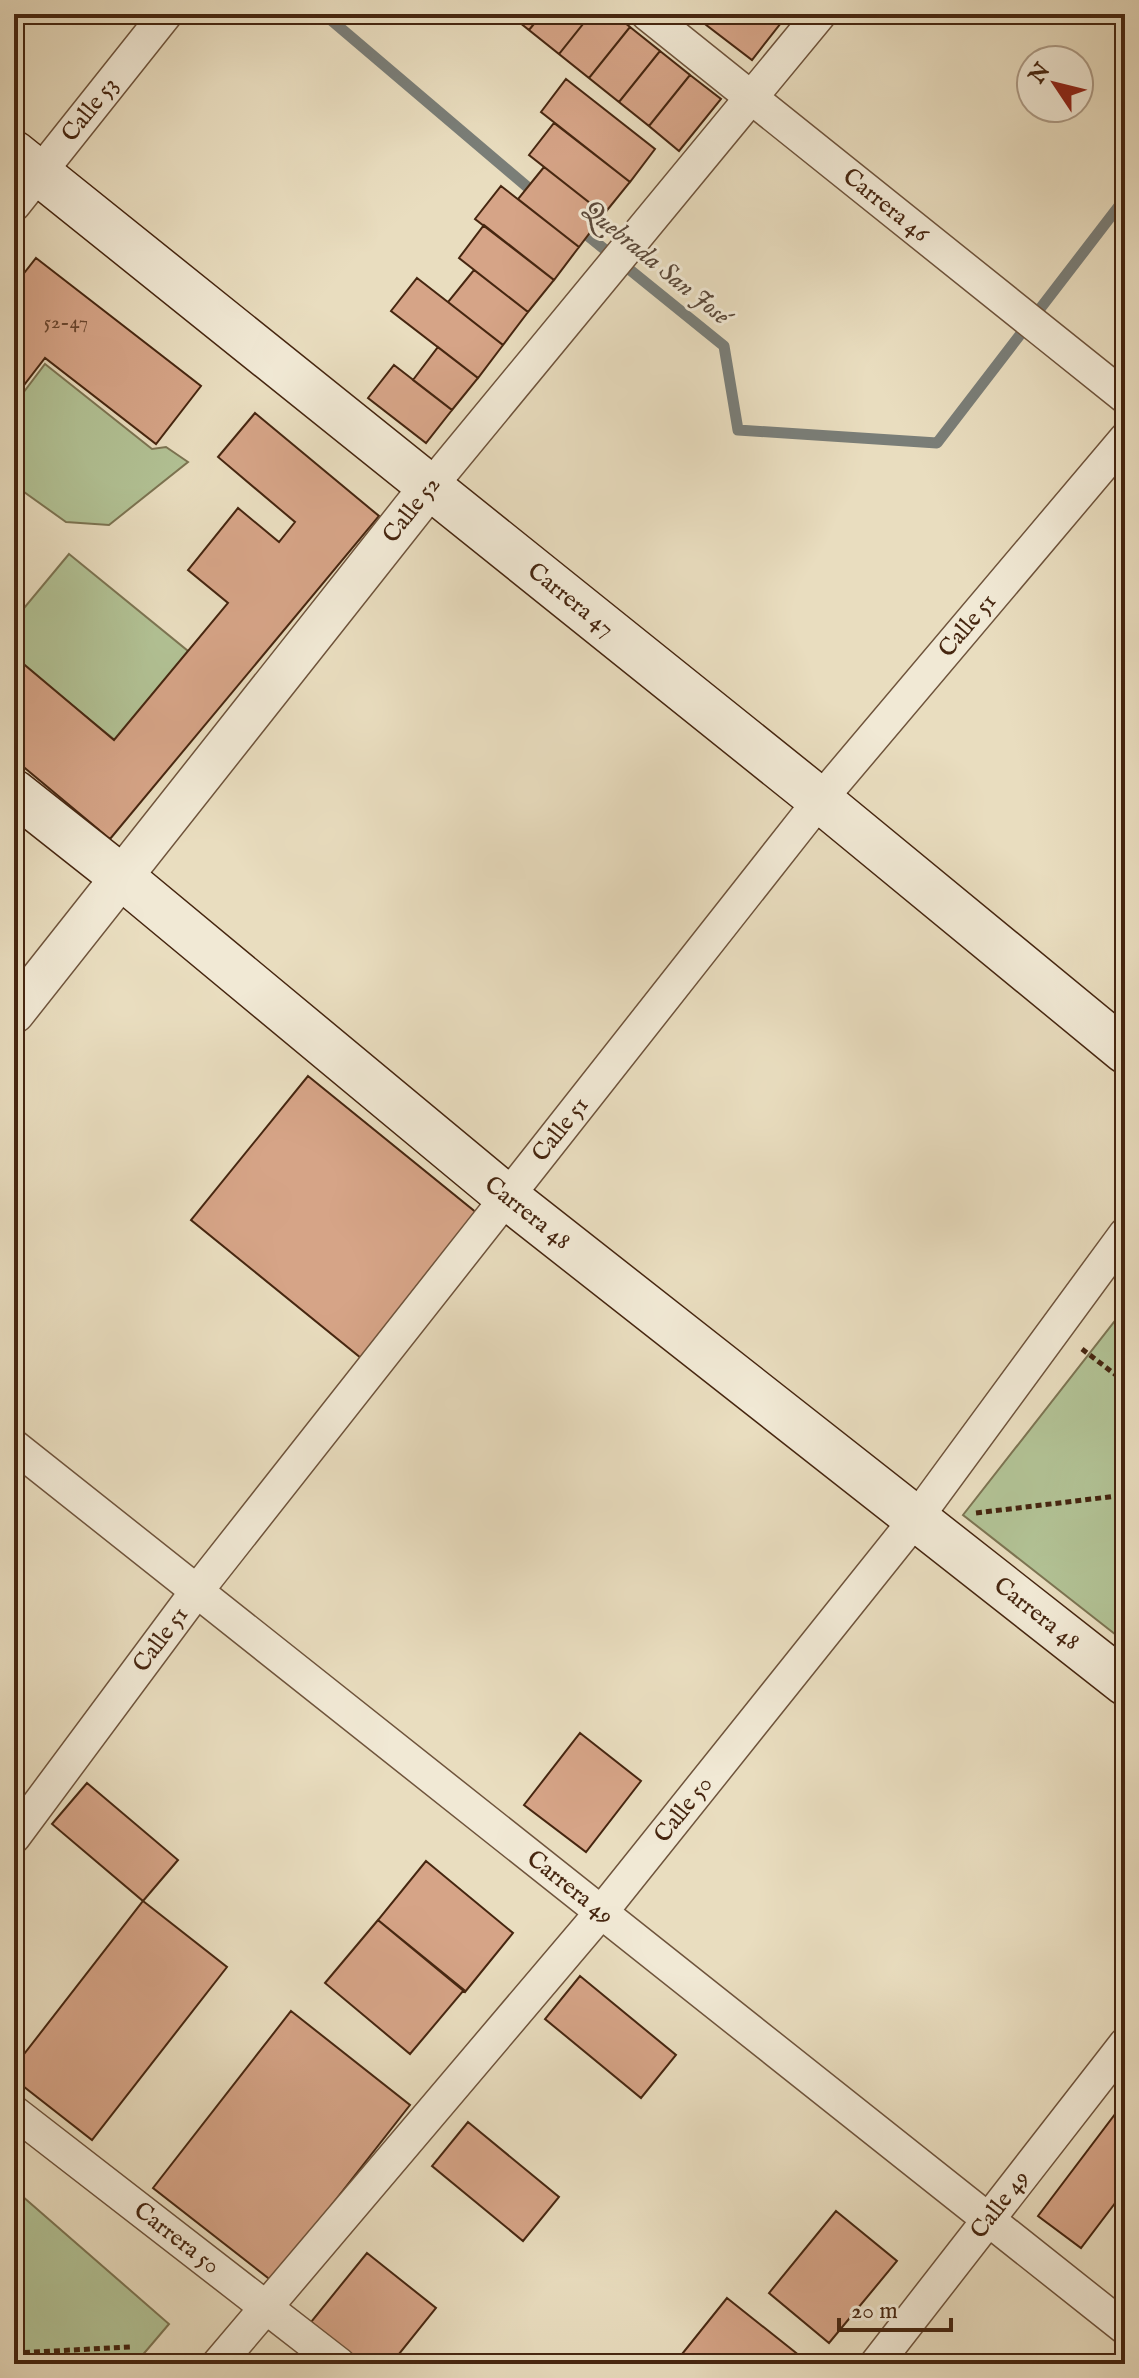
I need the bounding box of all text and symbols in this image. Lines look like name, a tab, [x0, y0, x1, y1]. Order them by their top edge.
north arrow	[1015, 44, 1095, 124]
text: N	[1023, 58, 1057, 90]
street label: Calle 53	[55, 71, 125, 148]
street label: Carrera 46	[836, 161, 936, 250]
water label: Quebrada San José	[575, 193, 740, 335]
house number: 52-47	[44, 310, 88, 335]
street label: Calle 52	[376, 470, 448, 550]
street label: Carrera 47	[521, 556, 621, 644]
street label: Calle 51	[932, 587, 1003, 664]
street label: Calle 51	[525, 1091, 596, 1168]
street label: Carrera 48	[478, 1169, 577, 1257]
street label: Carrera 48	[987, 1570, 1086, 1657]
street label: Calle 51	[126, 1600, 195, 1679]
street label: Calle 50	[647, 1770, 720, 1849]
street label: Carrera 49	[520, 1843, 620, 1932]
street label: Calle 49	[964, 2164, 1037, 2245]
street label: Carrera 50	[127, 2195, 226, 2281]
scale bar	[839, 2282, 951, 2332]
text: 20 m	[851, 2296, 898, 2327]

